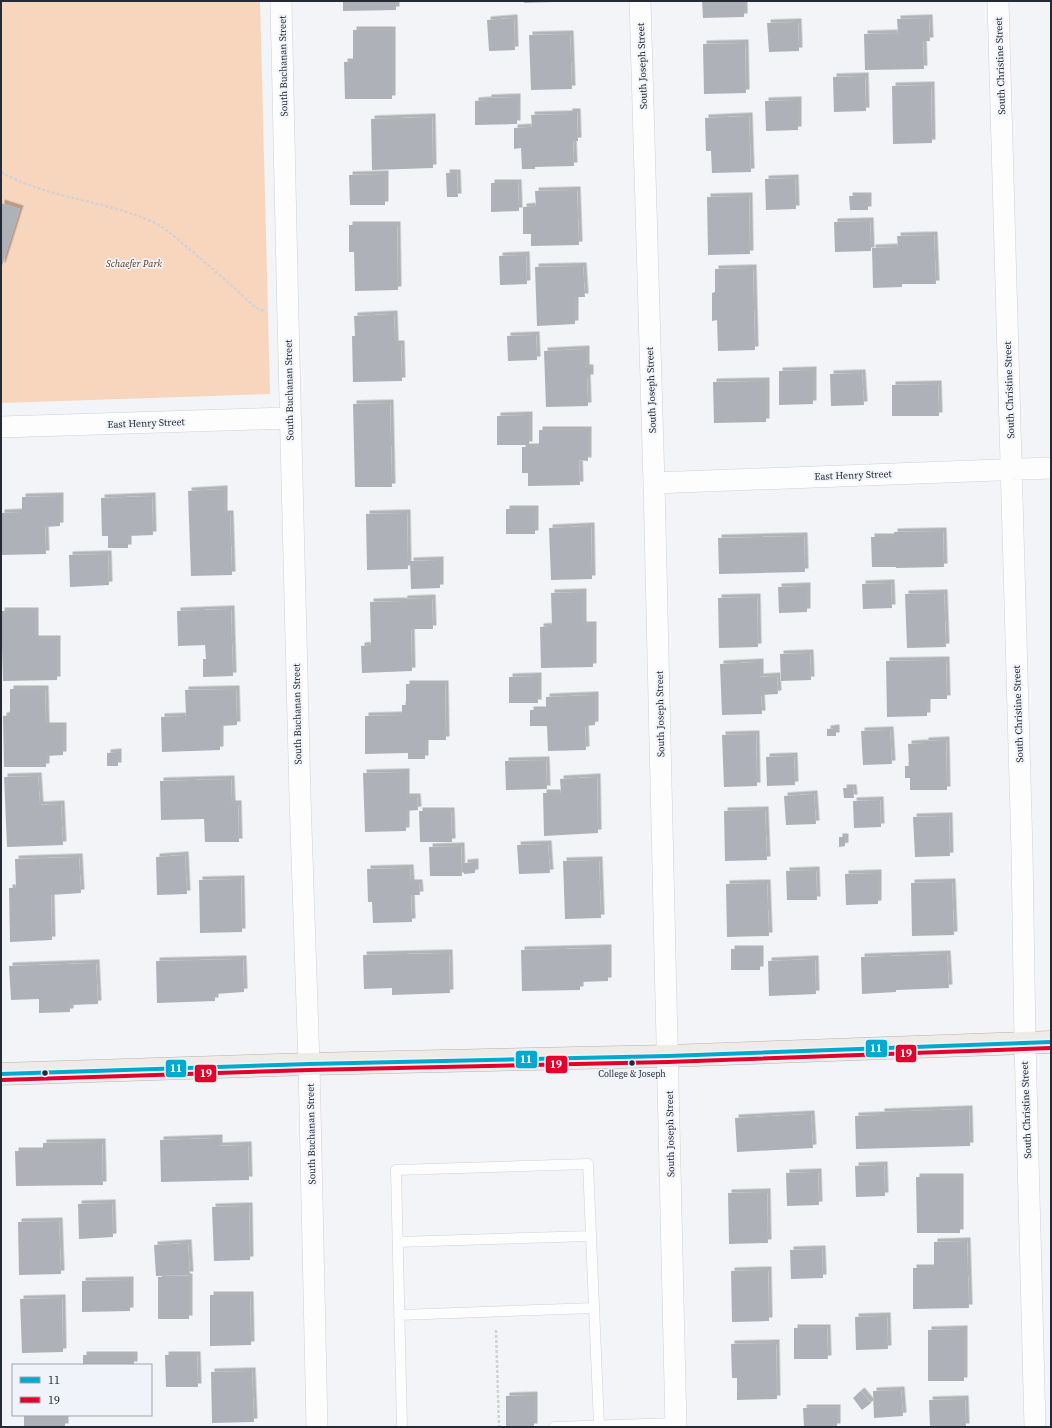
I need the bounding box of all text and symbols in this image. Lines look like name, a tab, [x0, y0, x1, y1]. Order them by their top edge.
street label: South Buchanan Street	[276, 15, 290, 117]
street label: South Christine Street	[992, 16, 1008, 115]
street label: South Joseph Street	[634, 22, 650, 109]
park label: Schaefer Park	[106, 257, 162, 270]
street label: South Buchanan Street	[282, 339, 296, 441]
street label: South Christine Street	[1001, 340, 1017, 439]
street label: South Joseph Street	[643, 346, 659, 433]
street label: East Henry Street	[107, 415, 186, 431]
street label: East Henry Street	[814, 467, 893, 483]
street label: South Buchanan Street	[290, 663, 304, 765]
street label: South Christine Street	[1010, 664, 1026, 763]
street label: South Joseph Street	[653, 670, 667, 757]
line badge: 11	[865, 1039, 888, 1058]
text: 11	[870, 1041, 882, 1056]
line badge: 19	[895, 1044, 917, 1063]
text: 19	[900, 1046, 912, 1061]
line badge: 11	[515, 1050, 538, 1069]
text: 11	[520, 1052, 532, 1067]
line badge: 19	[545, 1055, 568, 1074]
text: 19	[550, 1057, 562, 1072]
marker: College & Joseph	[627, 1058, 637, 1068]
line badge: 11	[165, 1059, 187, 1078]
street label: South Christine Street	[1018, 1060, 1034, 1159]
text: 11	[170, 1061, 182, 1076]
line badge: 19	[194, 1064, 217, 1083]
text: 19	[200, 1066, 212, 1081]
unlabelled marker	[40, 1068, 50, 1078]
place label: College & Joseph	[598, 1068, 666, 1080]
street label: South Buchanan Street	[304, 1083, 318, 1185]
street label: South Joseph Street	[663, 1090, 677, 1177]
legend	[12, 1364, 152, 1416]
text: 11	[48, 1372, 60, 1388]
text: 19	[48, 1392, 60, 1408]

